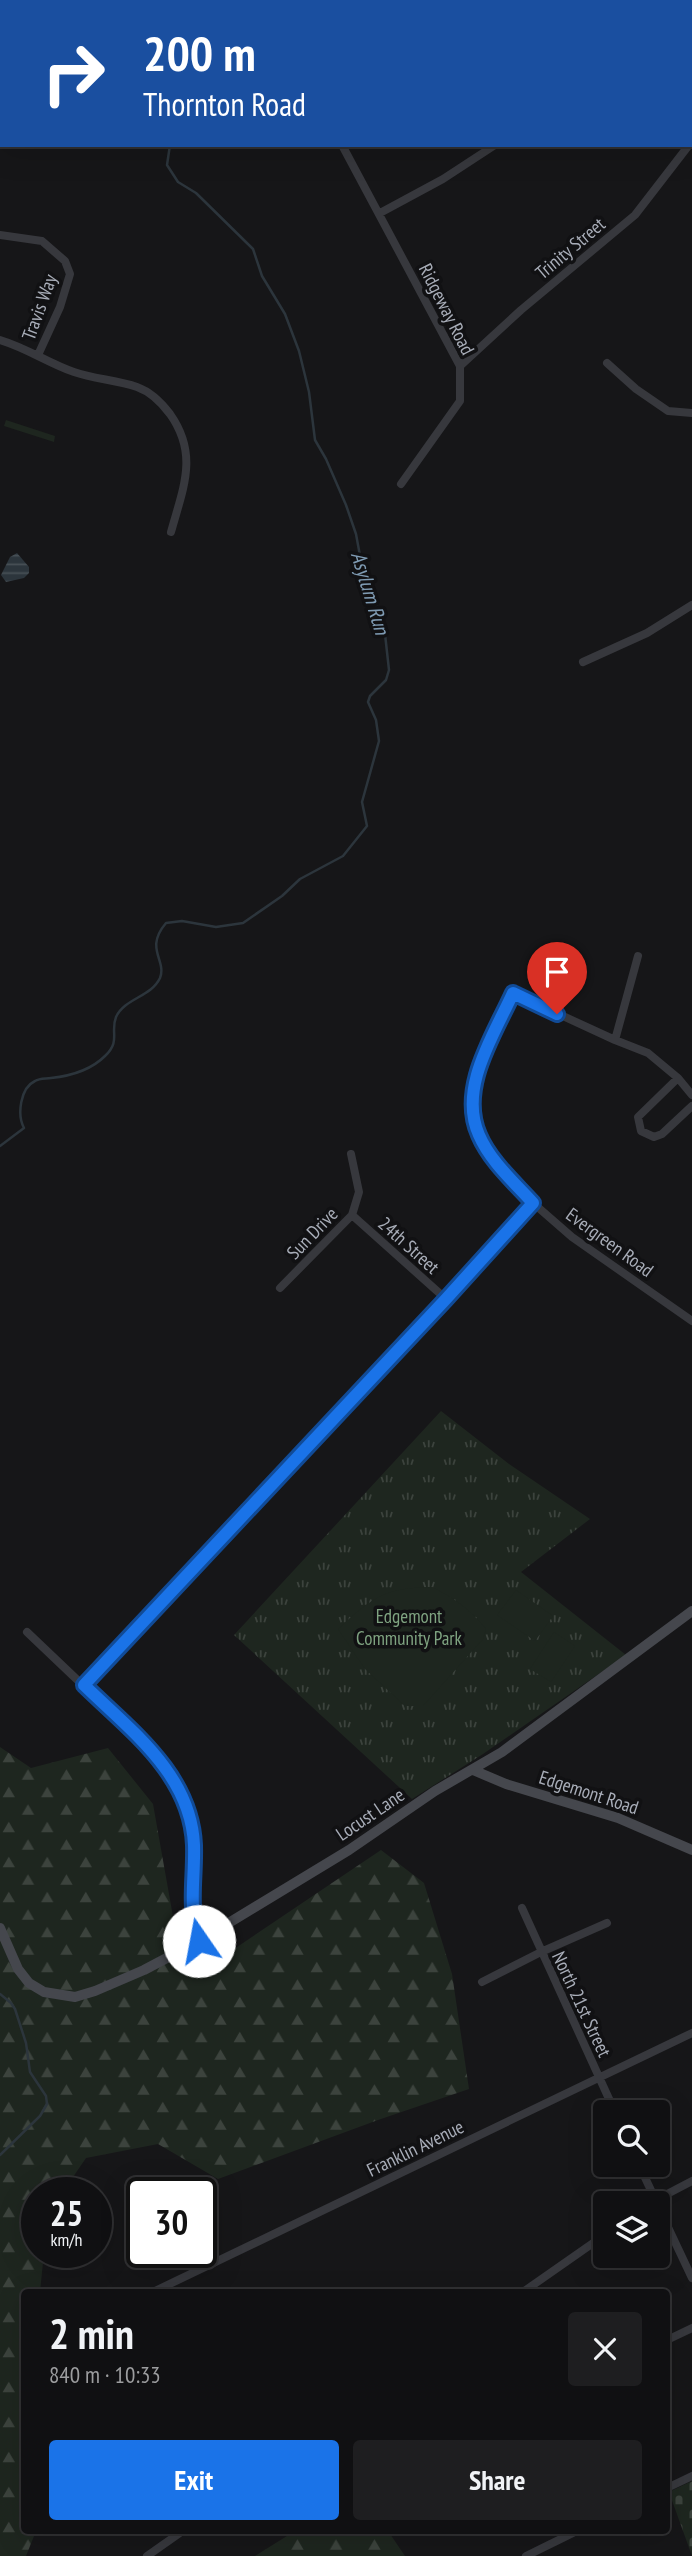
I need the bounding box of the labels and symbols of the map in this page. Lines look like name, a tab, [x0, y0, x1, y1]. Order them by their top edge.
street label: Trinity Street	[530, 211, 610, 284]
street label: Ridgeway Road	[414, 259, 480, 359]
street label: Travis Way	[16, 270, 62, 343]
water label: Asylum Run	[345, 548, 396, 639]
pin	[527, 942, 587, 1014]
street label: Sun Drive	[281, 1202, 343, 1264]
street label: Evergreen Road	[562, 1202, 658, 1282]
street label: 24th Street	[373, 1211, 445, 1279]
park label: Edgemont Community Park	[356, 1604, 463, 1650]
street label: Edgemont Road	[536, 1765, 642, 1819]
street label: Locust Lane	[331, 1782, 409, 1846]
position arrow	[162, 1904, 236, 1978]
street label: North 21st Street	[547, 1947, 617, 2061]
street label: Franklin Avenue	[363, 2114, 468, 2182]
speed limit sign: 30	[126, 2177, 217, 2268]

